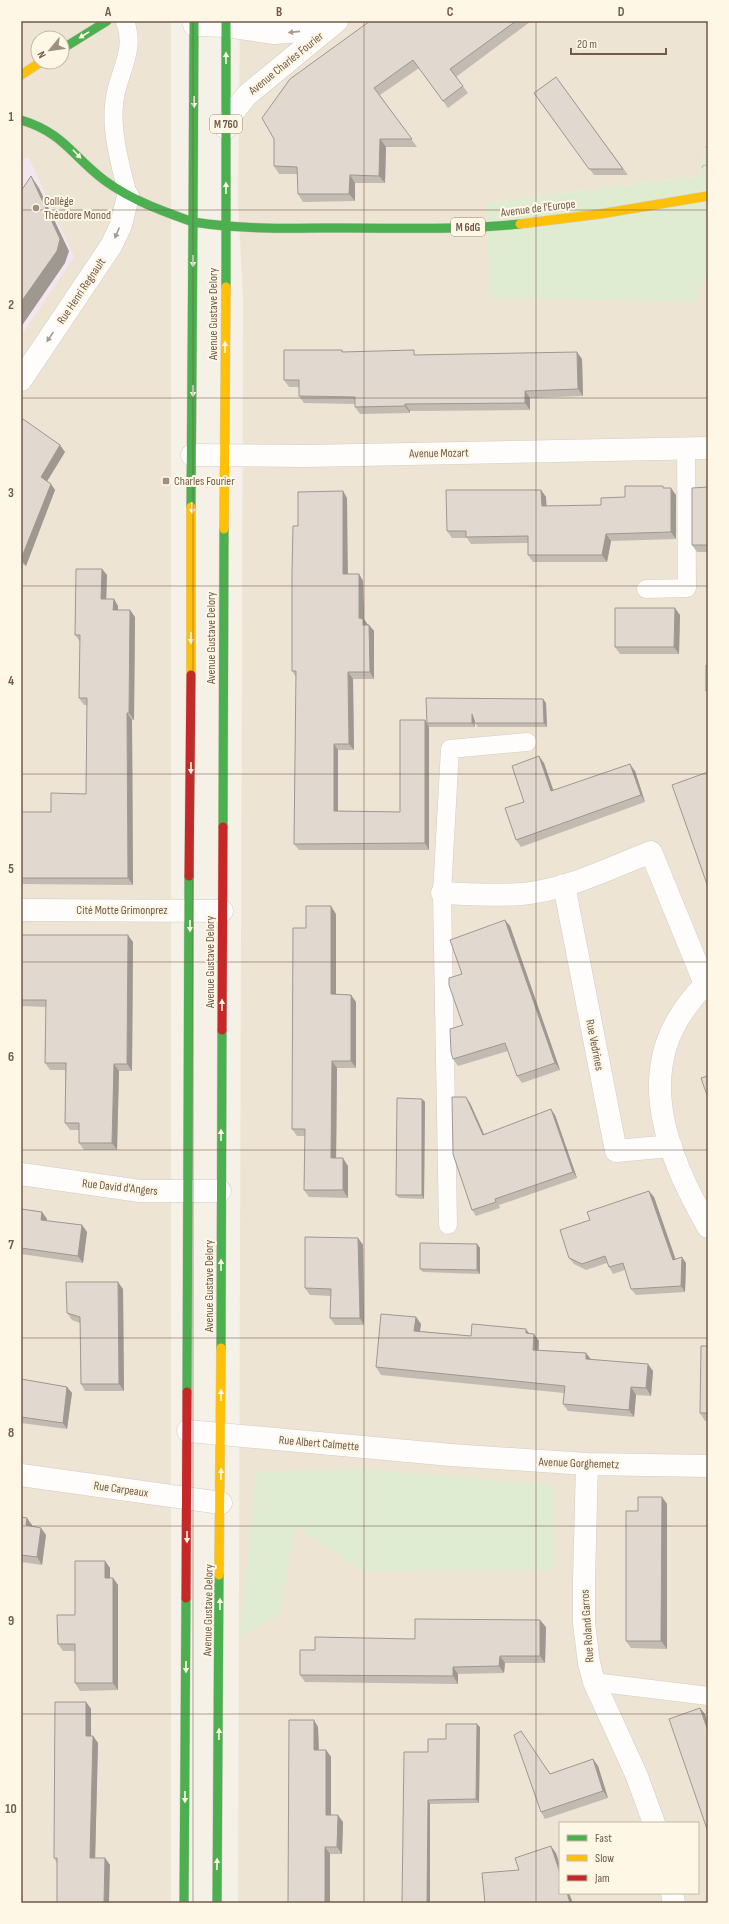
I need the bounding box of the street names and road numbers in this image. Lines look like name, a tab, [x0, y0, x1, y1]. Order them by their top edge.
street label: Avenue Charles Fourier	[245, 28, 327, 99]
road number: M 760	[210, 115, 242, 133]
street label: Avenue de l'Europe	[499, 196, 576, 221]
road number: M 6dG	[451, 218, 485, 236]
street label: Rue Henri Regnault	[54, 255, 109, 327]
street label: Avenue Gustave Delory	[206, 268, 221, 361]
street label: Avenue Mozart	[408, 445, 469, 462]
street label: Avenue Gustave Delory	[204, 592, 219, 685]
street label: Cité Motte Grimonprez	[76, 903, 168, 918]
street label: Avenue Gustave Delory	[203, 916, 218, 1009]
street label: Rue Vedrines	[582, 1018, 607, 1072]
street label: Rue David d'Angers	[81, 1176, 159, 1199]
street label: Avenue Gustave Delory	[202, 1240, 217, 1333]
street label: Rue Albert Calmette	[278, 1433, 360, 1455]
street label: Avenue Gorghemetz	[537, 1455, 620, 1472]
street label: Rue Carpeaux	[93, 1478, 150, 1501]
street label: Avenue Gustave Delory	[200, 1563, 217, 1657]
street label: Rue Roland Garros	[577, 1589, 598, 1663]

